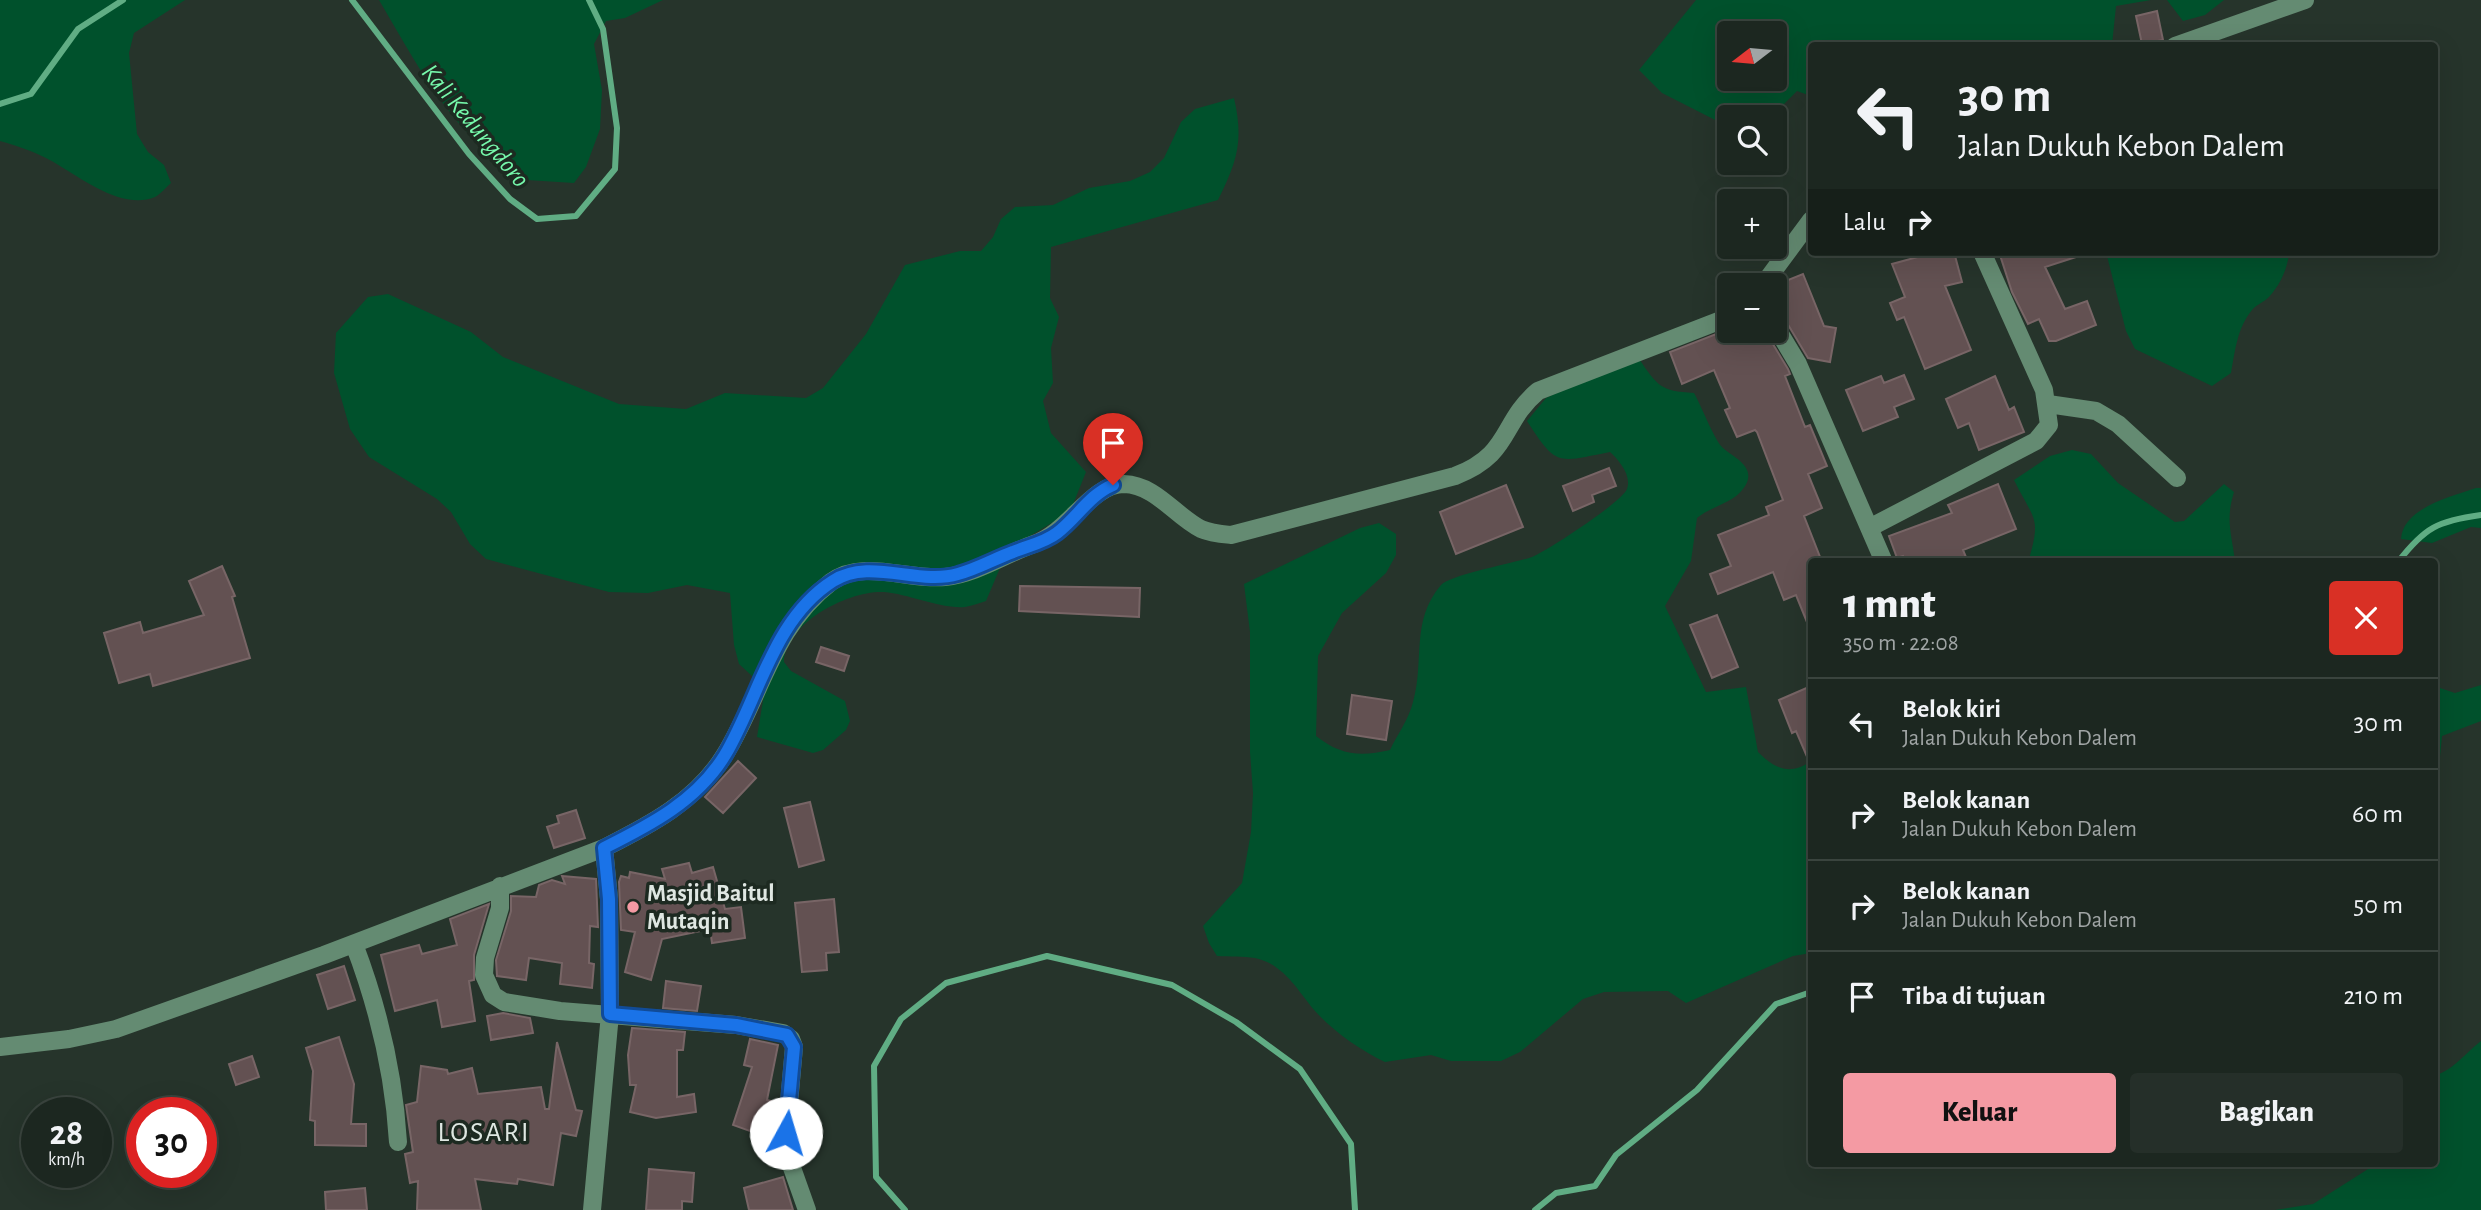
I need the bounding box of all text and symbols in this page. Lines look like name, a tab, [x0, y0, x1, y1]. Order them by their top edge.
north arrow	[1717, 21, 1787, 91]
map controls	[1717, 21, 1787, 343]
water label: Kali Kedungdoro	[417, 59, 534, 192]
icon: left	[1843, 70, 1934, 161]
text: 30 m	[1958, 72, 2052, 121]
button: search	[1717, 105, 1787, 175]
text: Jalan Dukuh Kebon Dalem	[1958, 130, 2285, 162]
button: +	[1717, 189, 1787, 259]
icon: right	[1900, 203, 1938, 241]
text: Lalu	[1843, 209, 1886, 235]
button: −	[1717, 273, 1787, 343]
pin	[1083, 413, 1143, 485]
icon: arrive	[1094, 424, 1132, 462]
button: close	[2329, 581, 2403, 655]
text: 1 mnt	[1843, 583, 1936, 625]
text: 350 m · 22:08	[1843, 632, 1959, 655]
text: Belok kiri	[1902, 696, 2001, 722]
icon: left	[1843, 705, 1881, 743]
text: 30 m	[2353, 710, 2403, 736]
text: Jalan Dukuh Kebon Dalem	[1902, 727, 2137, 750]
text: Belok kanan	[1902, 787, 2030, 813]
icon: right	[1843, 796, 1881, 834]
text: 60 m	[2352, 801, 2403, 827]
text: Jalan Dukuh Kebon Dalem	[1902, 818, 2137, 841]
text: Belok kanan	[1902, 878, 2030, 904]
place label: Masjid Baitul Mutaqin	[647, 882, 775, 934]
icon: right	[1843, 887, 1881, 925]
text: 50 m	[2353, 892, 2403, 918]
marker: Masjid Baitul Mutaqin	[625, 899, 641, 915]
text: Jalan Dukuh Kebon Dalem	[1902, 909, 2137, 932]
icon: arrive	[1843, 978, 1881, 1016]
text: Tiba di tujuan	[1902, 983, 2046, 1009]
text: 210 m	[2343, 983, 2403, 1009]
button: Keluar	[1843, 1073, 2116, 1153]
button: Bagikan	[2130, 1073, 2403, 1153]
position arrow	[749, 1096, 823, 1170]
speed limit sign: 30	[126, 1097, 217, 1188]
text: 28	[50, 1116, 83, 1151]
district label: LOSARI	[438, 1119, 530, 1147]
text: km/h	[48, 1151, 85, 1169]

